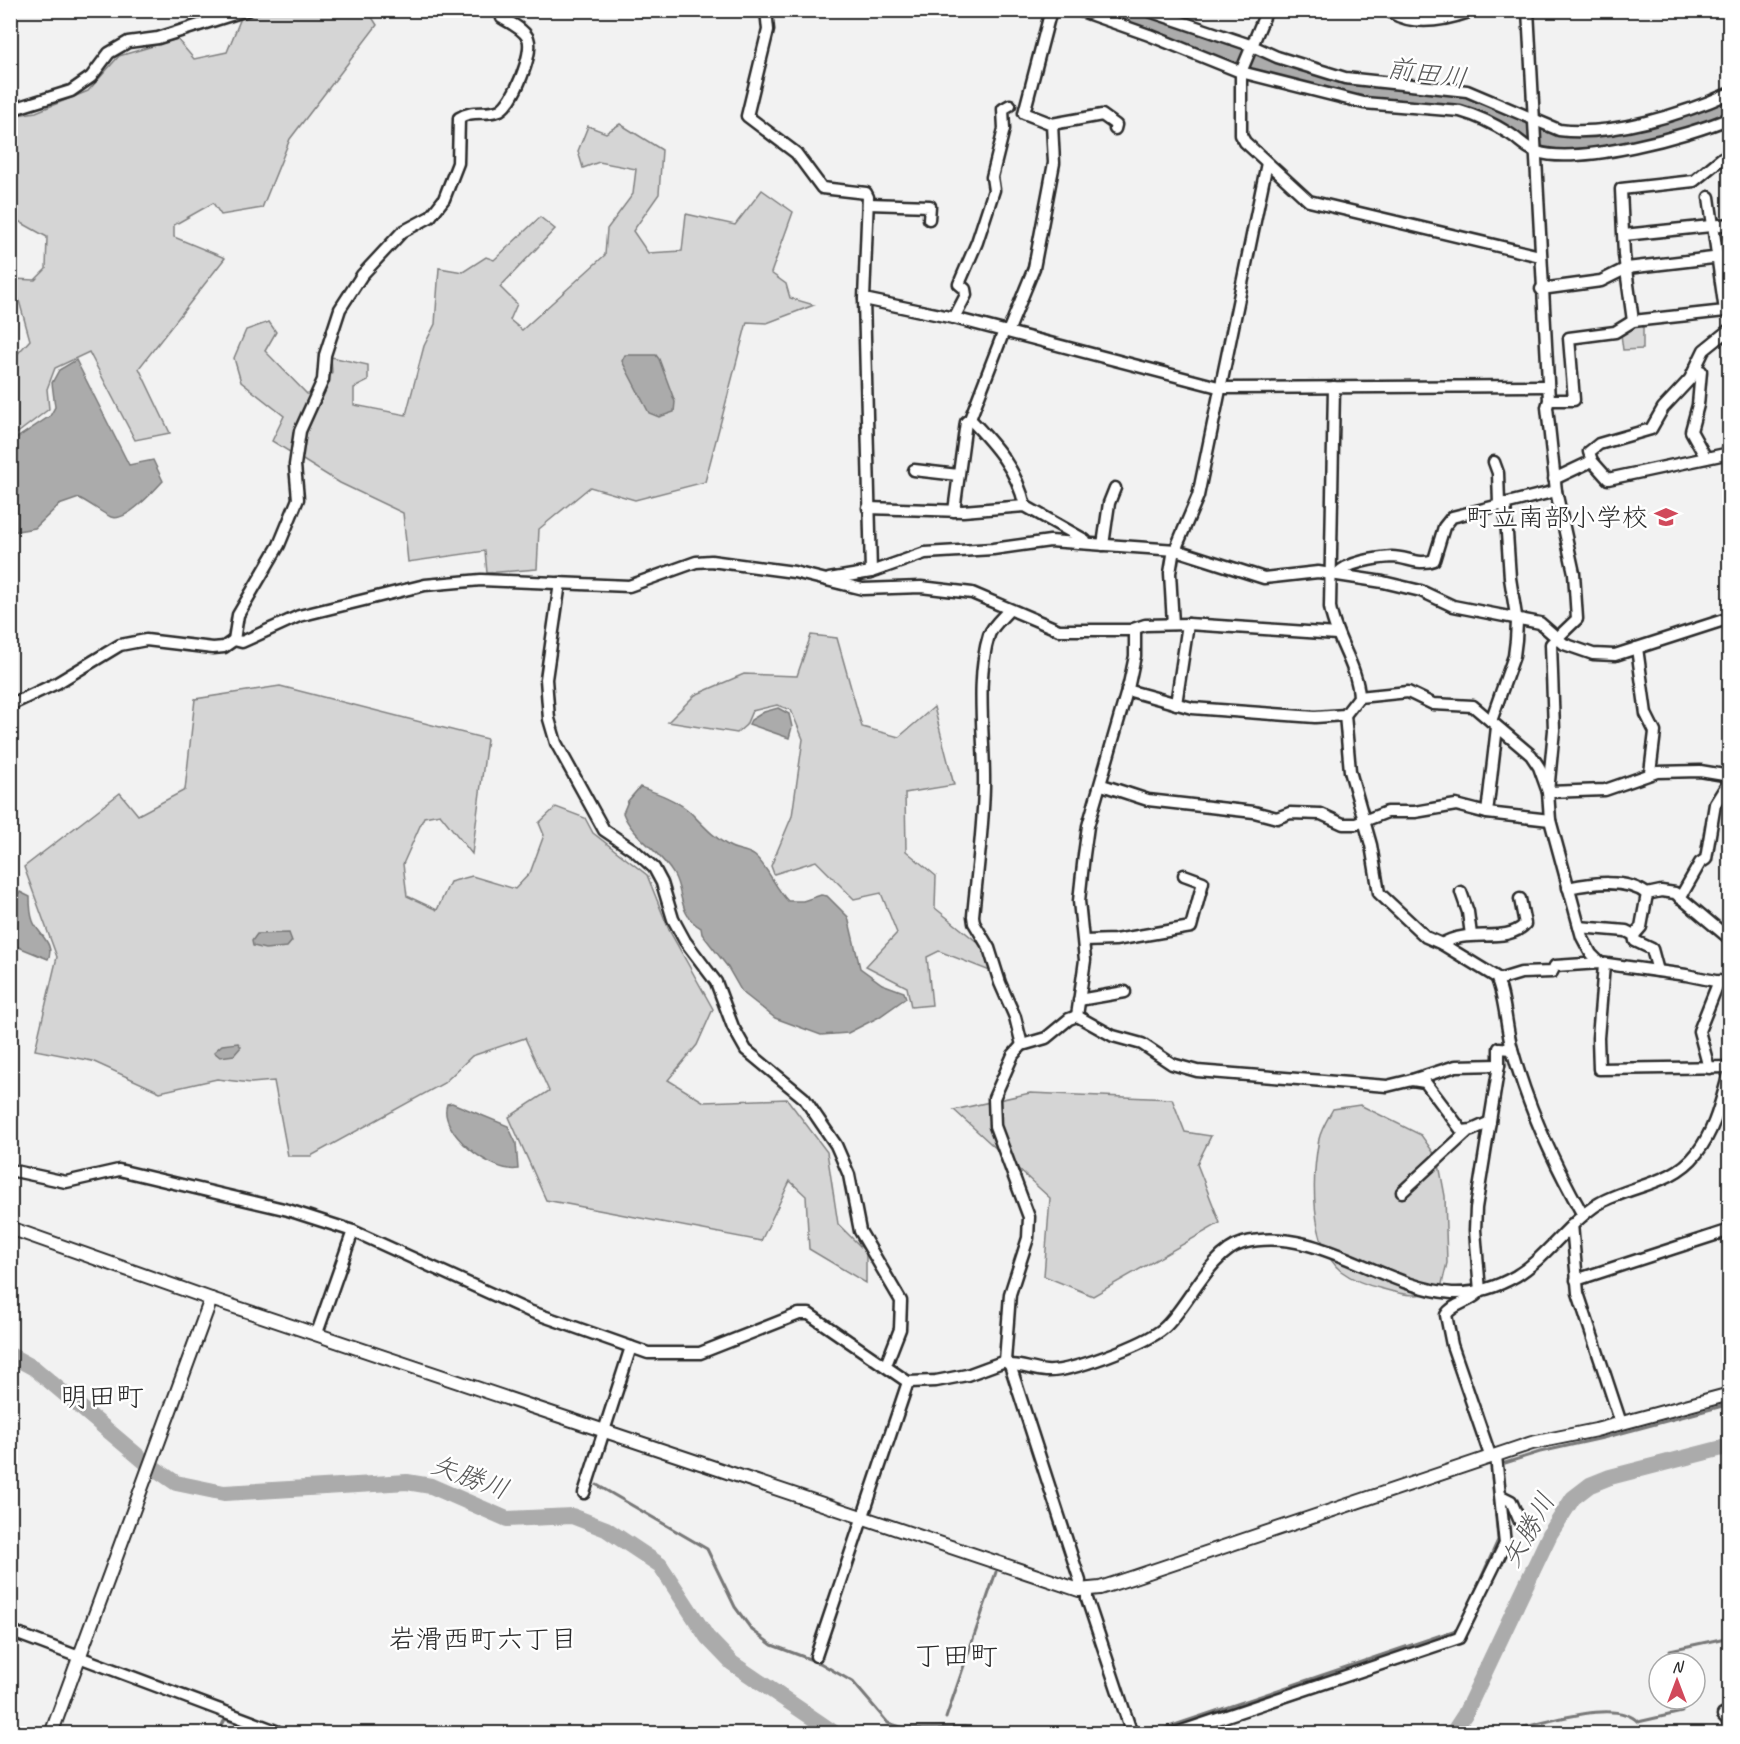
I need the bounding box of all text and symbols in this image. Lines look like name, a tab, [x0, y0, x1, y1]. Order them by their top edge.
water label: 前田川	[1385, 51, 1469, 95]
place label: 町立南部小学校	[1466, 501, 1648, 534]
school or university icon: 町立南部小学校	[1653, 504, 1679, 530]
district label: 明田町	[60, 1379, 144, 1414]
water label: 矢勝川	[426, 1447, 514, 1507]
water label: 矢勝川	[1493, 1486, 1563, 1574]
district label: 岩滑西町六丁目	[389, 1622, 578, 1656]
district label: 丁田町	[914, 1638, 998, 1673]
north arrow	[1647, 1651, 1707, 1711]
text: N	[1672, 1657, 1685, 1677]

